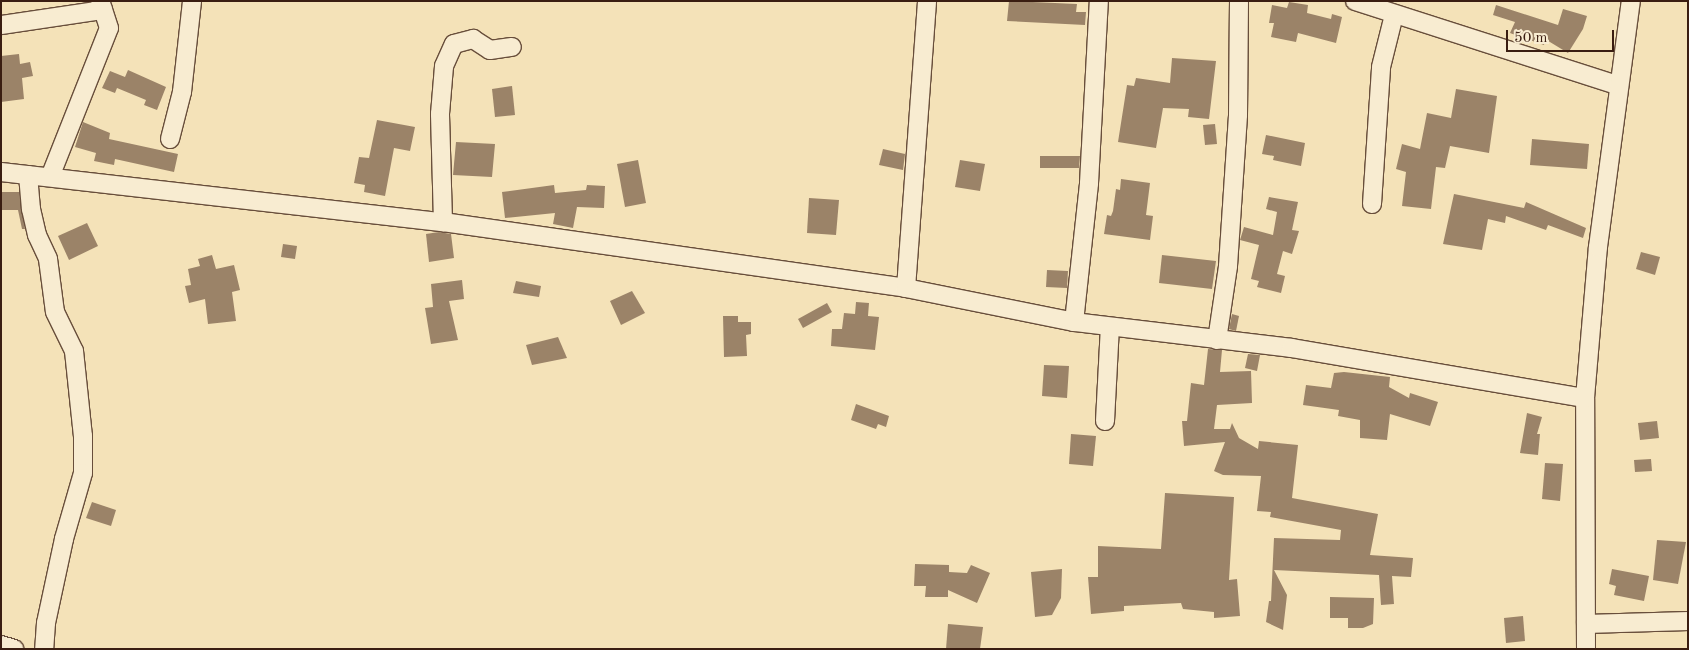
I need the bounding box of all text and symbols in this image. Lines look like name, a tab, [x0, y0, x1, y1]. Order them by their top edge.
scale bar	[1509, 20, 1616, 52]
text: 50 m	[1514, 31, 1548, 46]

